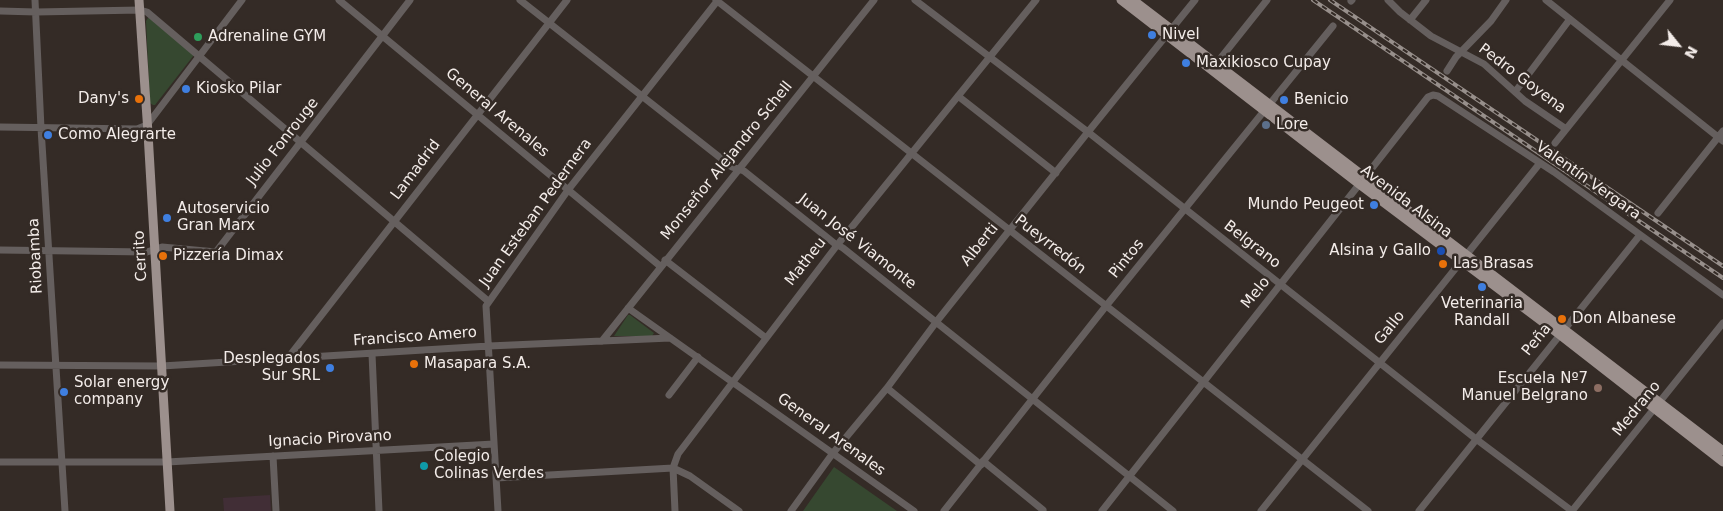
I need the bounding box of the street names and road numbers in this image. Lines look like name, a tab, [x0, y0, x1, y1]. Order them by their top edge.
street label: Pedro Goyena	[1475, 40, 1569, 118]
street label: General Arenales	[442, 65, 552, 161]
street label: Monseñor Alejandro Schell	[657, 78, 797, 244]
street label: Julio Fonrouge	[243, 95, 323, 189]
street label: Juan Esteban Pedernera	[476, 135, 596, 291]
street label: Lamadrid	[388, 136, 444, 204]
street label: Valentín Vergara	[1532, 138, 1644, 224]
street label: Avenida Alsina	[1357, 162, 1455, 242]
street label: Juan José Viamonte	[795, 190, 919, 294]
street label: Pueyrredón	[1011, 212, 1089, 278]
street label: Belgrano	[1220, 217, 1284, 273]
street label: Riobamba	[25, 218, 47, 294]
street label: Alberti	[957, 220, 1003, 270]
street label: Cerrito	[131, 230, 151, 282]
street label: Matheu	[782, 234, 830, 290]
street label: Pintos	[1106, 236, 1148, 282]
street label: Melo	[1238, 274, 1274, 312]
street label: Gallo	[1371, 307, 1409, 349]
street label: Peña	[1519, 320, 1555, 360]
street label: Francisco Amero	[353, 324, 477, 350]
street label: Medrano	[1609, 378, 1665, 440]
street label: General Arenales	[773, 390, 889, 480]
street label: Ignacio Pirovano	[268, 427, 392, 451]

